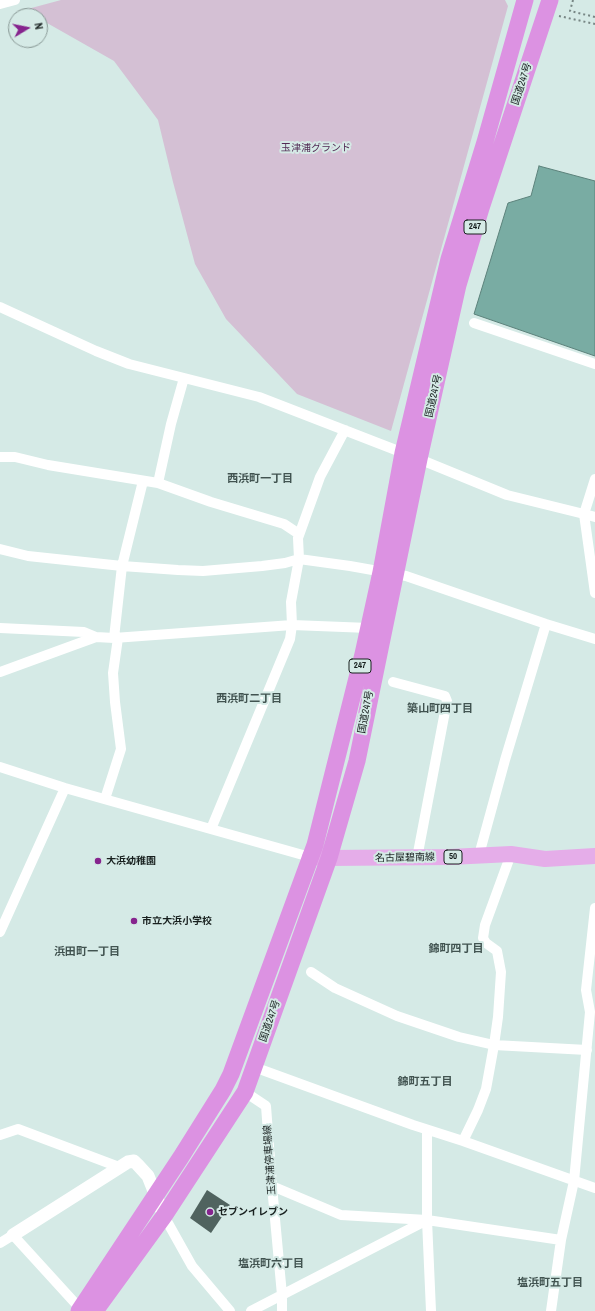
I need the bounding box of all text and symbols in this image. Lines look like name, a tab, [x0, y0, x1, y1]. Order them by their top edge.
north arrow	[8, 8, 48, 48]
text: N	[31, 22, 46, 31]
street label: 国道247号	[510, 61, 534, 107]
park label: 玉津浦グランド	[281, 142, 351, 154]
road number: 247	[464, 220, 486, 234]
street label: 国道247号	[423, 373, 445, 419]
district label: 西浜町一丁目	[227, 472, 293, 486]
road number: 247	[349, 659, 371, 673]
street label: 国道247号	[356, 689, 376, 735]
district label: 西浜町二丁目	[216, 692, 282, 706]
district label: 築山町四丁目	[407, 702, 473, 716]
road number: 50	[444, 850, 462, 864]
street label: 名古屋碧南線	[375, 851, 435, 865]
place label: 大浜幼稚園	[106, 855, 156, 867]
marker: 大浜幼稚園	[93, 856, 103, 866]
place label: 市立大浜小学校	[142, 915, 212, 927]
marker: 市立大浜小学校	[129, 916, 139, 926]
district label: 錦町四丁目	[429, 942, 483, 956]
district label: 浜田町一丁目	[54, 945, 120, 959]
street label: 国道247号	[257, 998, 283, 1044]
district label: 錦町五丁目	[398, 1075, 452, 1089]
street label: 玉津浦停車場線	[262, 1125, 278, 1195]
place label: セブンイレブン	[218, 1206, 288, 1218]
marker: セブンイレブン	[205, 1207, 215, 1217]
district label: 塩浜町六丁目	[238, 1257, 304, 1271]
district label: 塩浜町五丁目	[517, 1276, 583, 1290]

